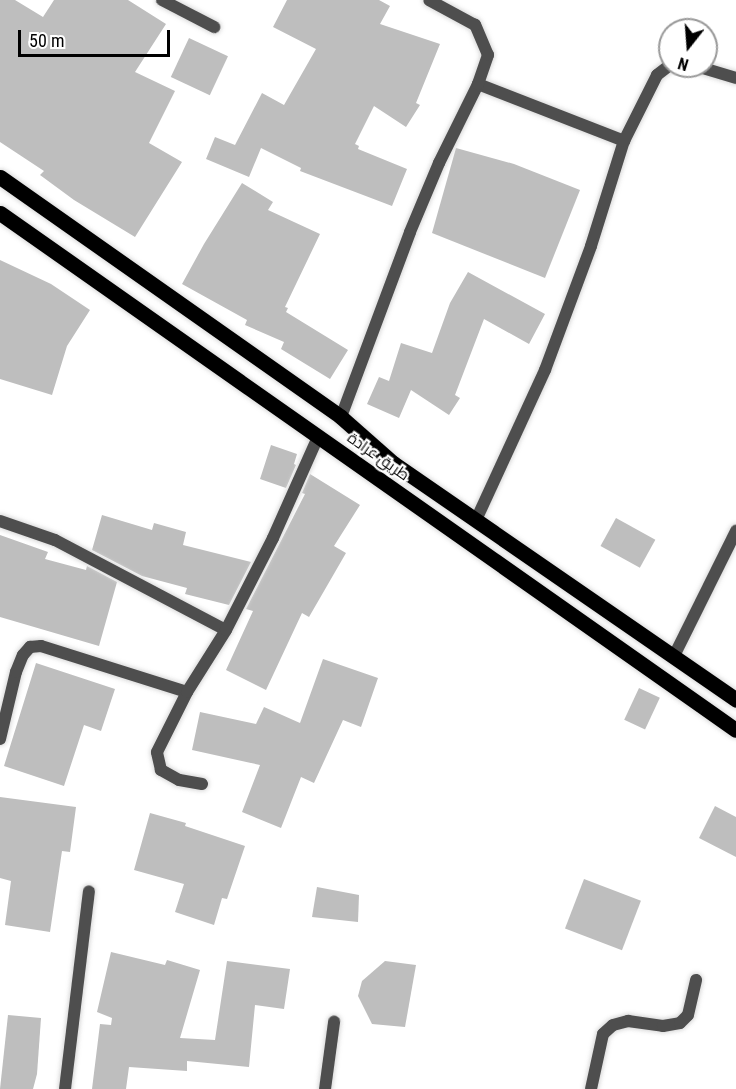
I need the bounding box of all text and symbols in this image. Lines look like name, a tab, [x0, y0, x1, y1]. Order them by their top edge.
scale bar	[21, 18, 172, 56]
north arrow	[658, 18, 718, 78]
text: 50 m	[29, 30, 64, 51]
text: N	[676, 53, 691, 74]
street label: طريق عرادة	[344, 429, 412, 485]

